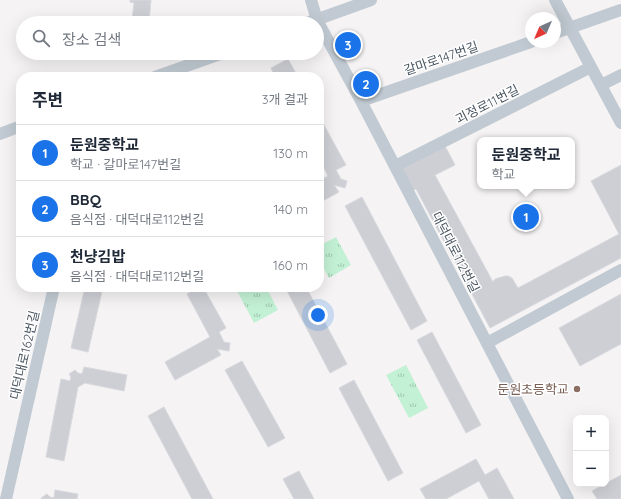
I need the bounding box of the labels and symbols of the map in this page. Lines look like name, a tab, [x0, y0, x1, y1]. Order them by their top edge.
north arrow	[525, 12, 561, 48]
pin: 3	[335, 30, 361, 60]
street label: 갈마로147번길	[402, 38, 480, 78]
pin: 2	[353, 69, 379, 99]
street label: 괴정로11번길	[452, 81, 522, 127]
pin: 1	[513, 202, 539, 232]
street label: 대덕대로112번길	[429, 209, 483, 295]
your location	[308, 305, 328, 325]
street label: 대덕대로162번길	[6, 309, 42, 401]
place label: 둔원초등학교	[497, 381, 569, 397]
marker: 둔원초등학교	[572, 384, 582, 394]

